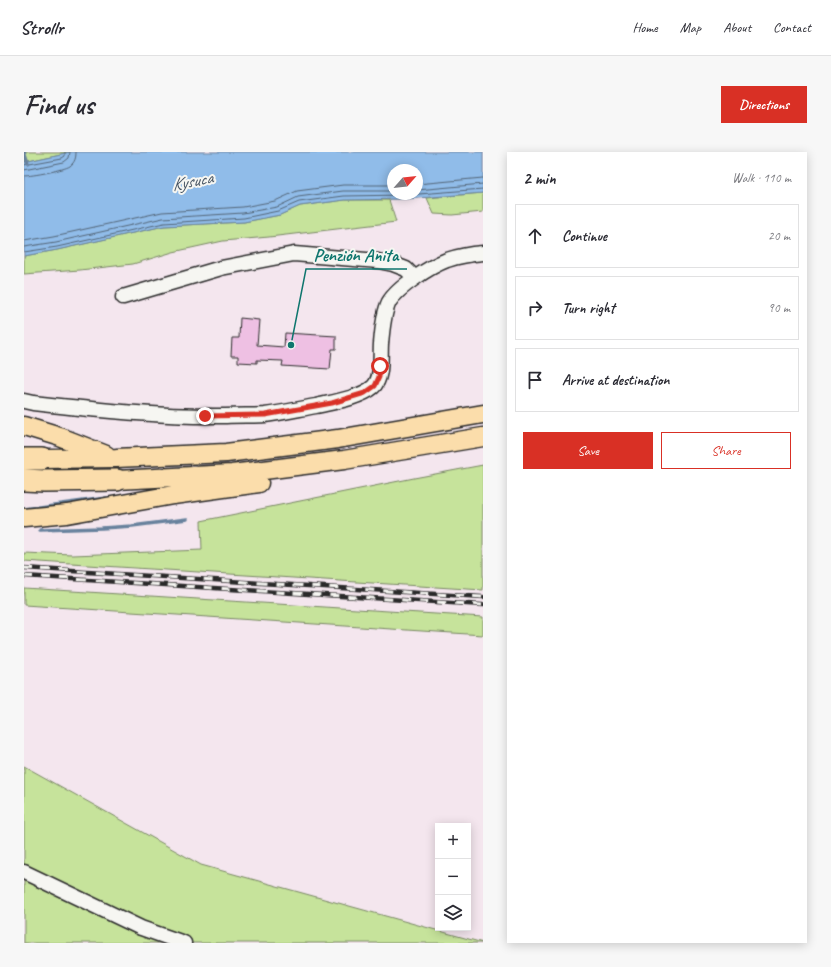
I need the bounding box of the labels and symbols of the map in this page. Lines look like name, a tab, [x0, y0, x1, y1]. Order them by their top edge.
north arrow	[387, 164, 423, 200]
water label: Kysuca	[170, 166, 216, 196]
callout: Penzión Anita	[306, 239, 407, 269]
text: Penzión Anita	[314, 244, 400, 266]
route start	[371, 357, 389, 375]
route end	[196, 407, 214, 425]

